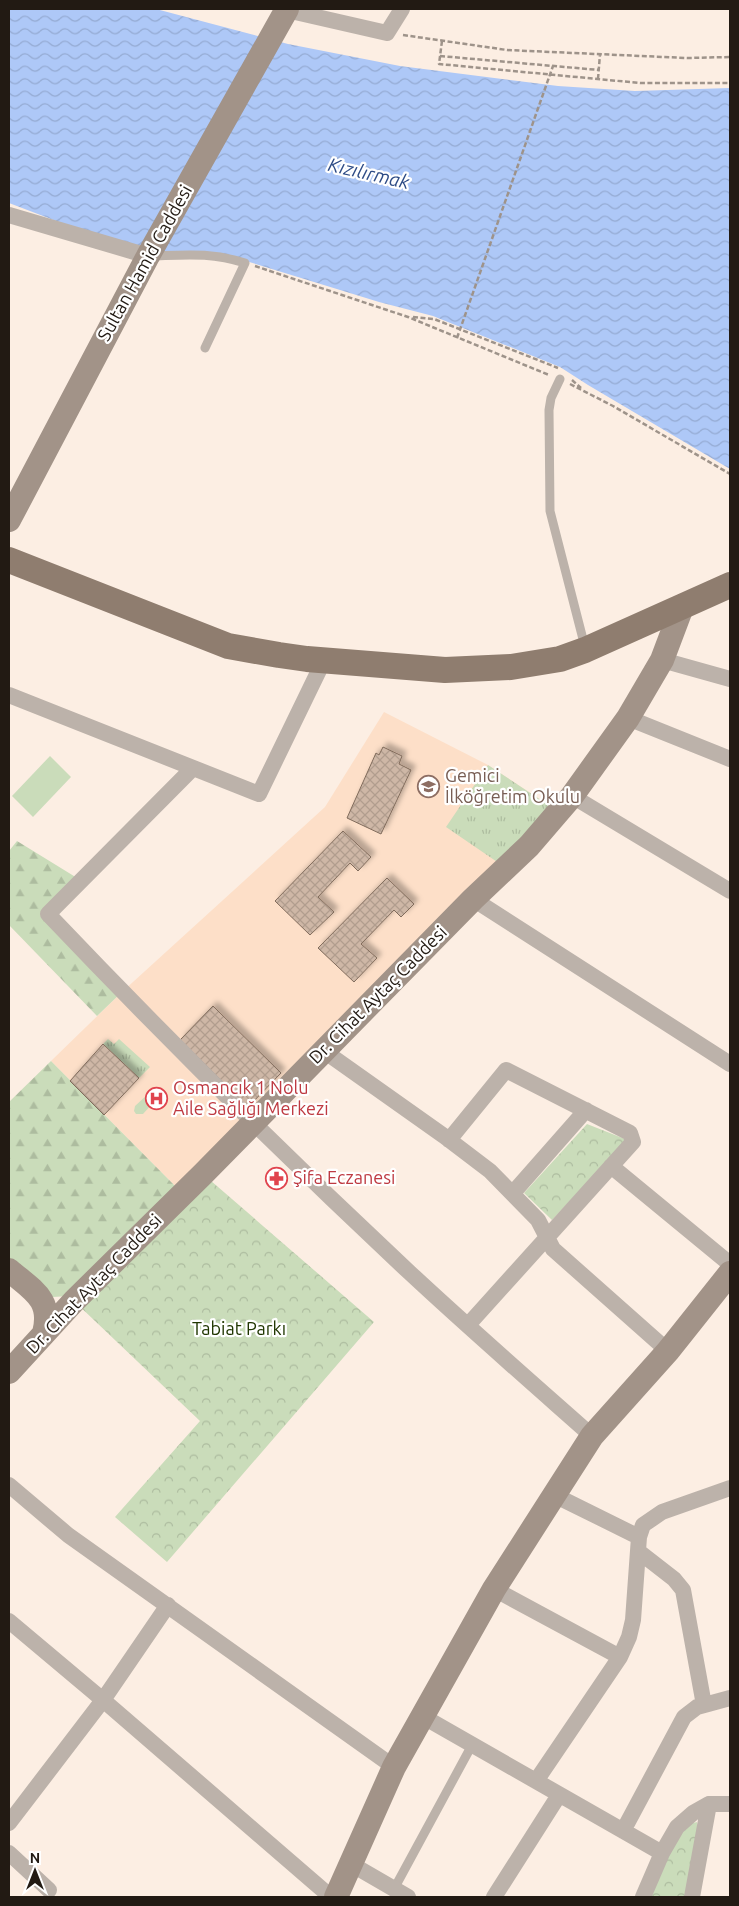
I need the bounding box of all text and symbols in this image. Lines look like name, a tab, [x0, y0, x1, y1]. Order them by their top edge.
water label: Kızılırmak	[326, 153, 412, 193]
street label: Sultan Hamid Caddesi	[93, 181, 195, 344]
place label: Gemici İlköğretim Okulu	[445, 765, 580, 806]
school or university icon: Gemici İlköğretim Okulu	[417, 774, 441, 798]
street label: Dr. Cihat Aytaç Caddesi	[304, 921, 450, 1067]
place label: Osmancık 1 Nolu Aile Sağlığı Merkezi	[173, 1077, 329, 1118]
hospital icon: Osmancık 1 Nolu Aile Sağlığı Merkezi	[145, 1086, 169, 1110]
pharmacy icon: Şifa Eczanesi	[265, 1166, 289, 1190]
place label: Şifa Eczanesi	[293, 1167, 395, 1187]
street label: Dr. Cihat Aytaç Caddesi	[21, 1209, 165, 1357]
park label: Tabiat Parkı	[192, 1318, 286, 1338]
north arrow	[10, 1846, 60, 1896]
text: N	[30, 1850, 40, 1866]

